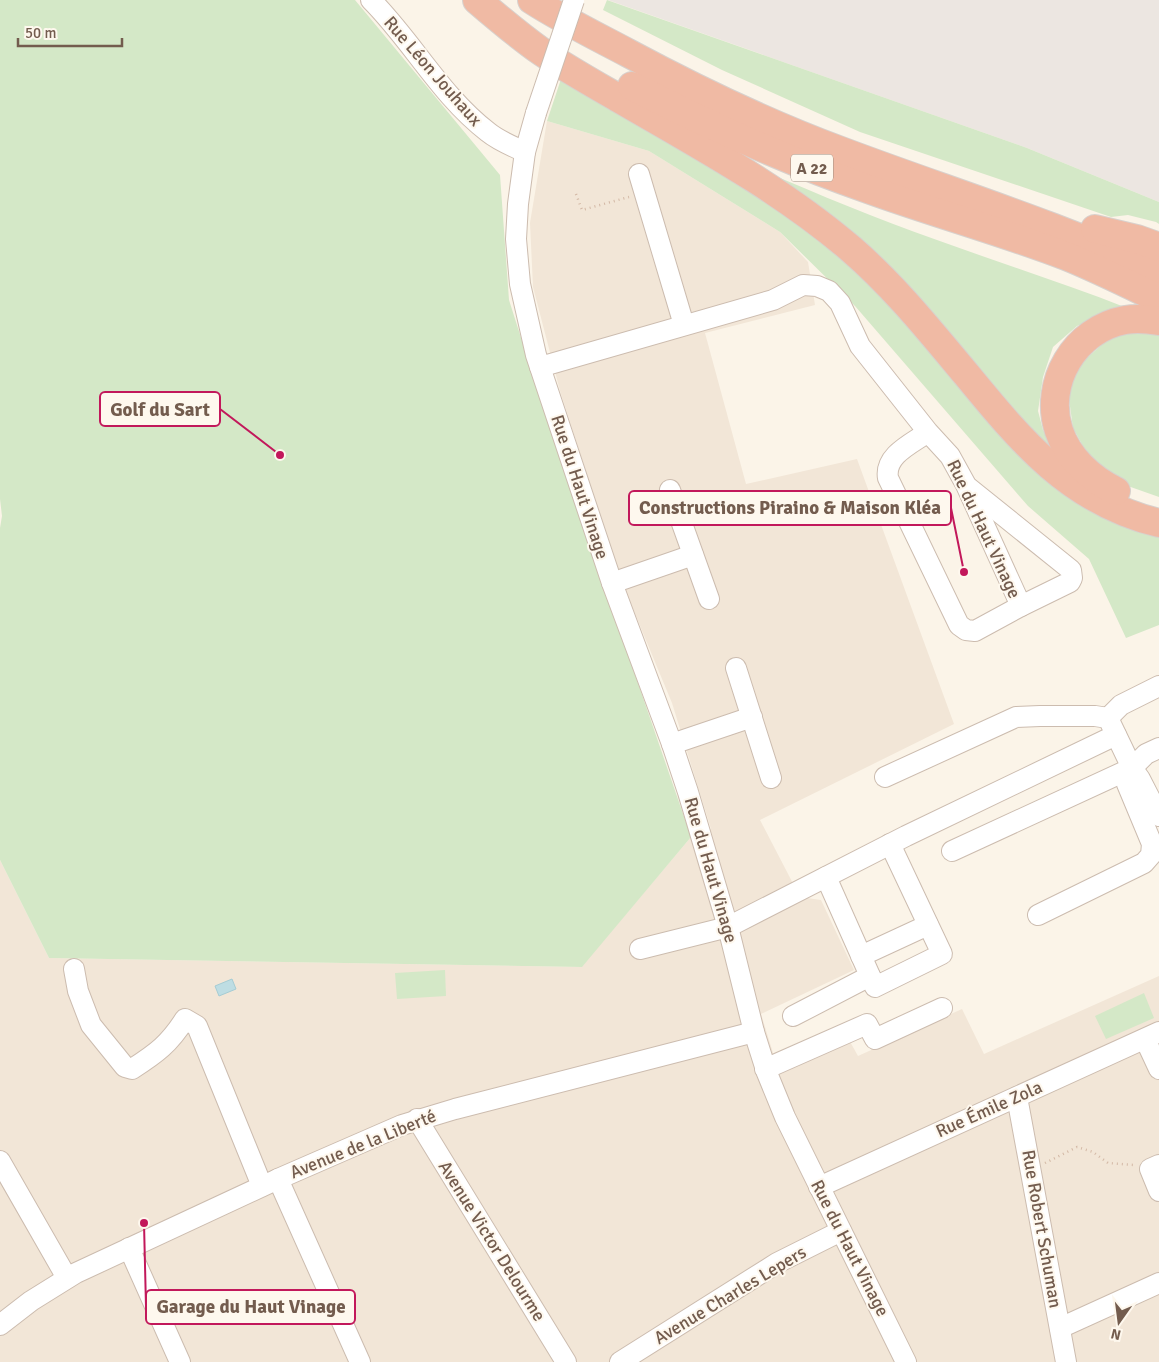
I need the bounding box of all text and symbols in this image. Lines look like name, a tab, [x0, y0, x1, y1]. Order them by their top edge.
street label: Rue Léon Jouhaux	[379, 11, 487, 131]
scale bar	[18, 15, 121, 47]
text: 50 m	[25, 24, 56, 42]
road number: A 22	[791, 154, 833, 182]
callout: Golf du Sart	[100, 392, 220, 426]
text: Golf du Sart	[110, 398, 210, 422]
street label: Rue du Haut Vinage	[546, 412, 614, 562]
street label: Rue du Haut Vinage	[942, 456, 1026, 602]
callout: Constructions Piraino & Maison Kléa	[629, 491, 951, 525]
text: Constructions Piraino & Maison Kléa	[639, 496, 941, 520]
street label: Rue du Haut Vinage	[680, 795, 742, 945]
street label: Rue Émile Zola	[932, 1076, 1046, 1142]
street label: Avenue de la Liberté	[287, 1105, 439, 1183]
street label: Rue Robert Schuman	[1017, 1148, 1067, 1310]
street label: Avenue Victor Delourme	[434, 1157, 550, 1325]
street label: Rue du Haut Vinage	[806, 1176, 894, 1320]
street label: Avenue Charles Lepers	[650, 1241, 810, 1349]
callout: Garage du Haut Vinage	[146, 1290, 355, 1324]
text: Garage du Haut Vinage	[156, 1295, 346, 1319]
north arrow	[1094, 1297, 1144, 1347]
text: N	[1109, 1325, 1123, 1344]

